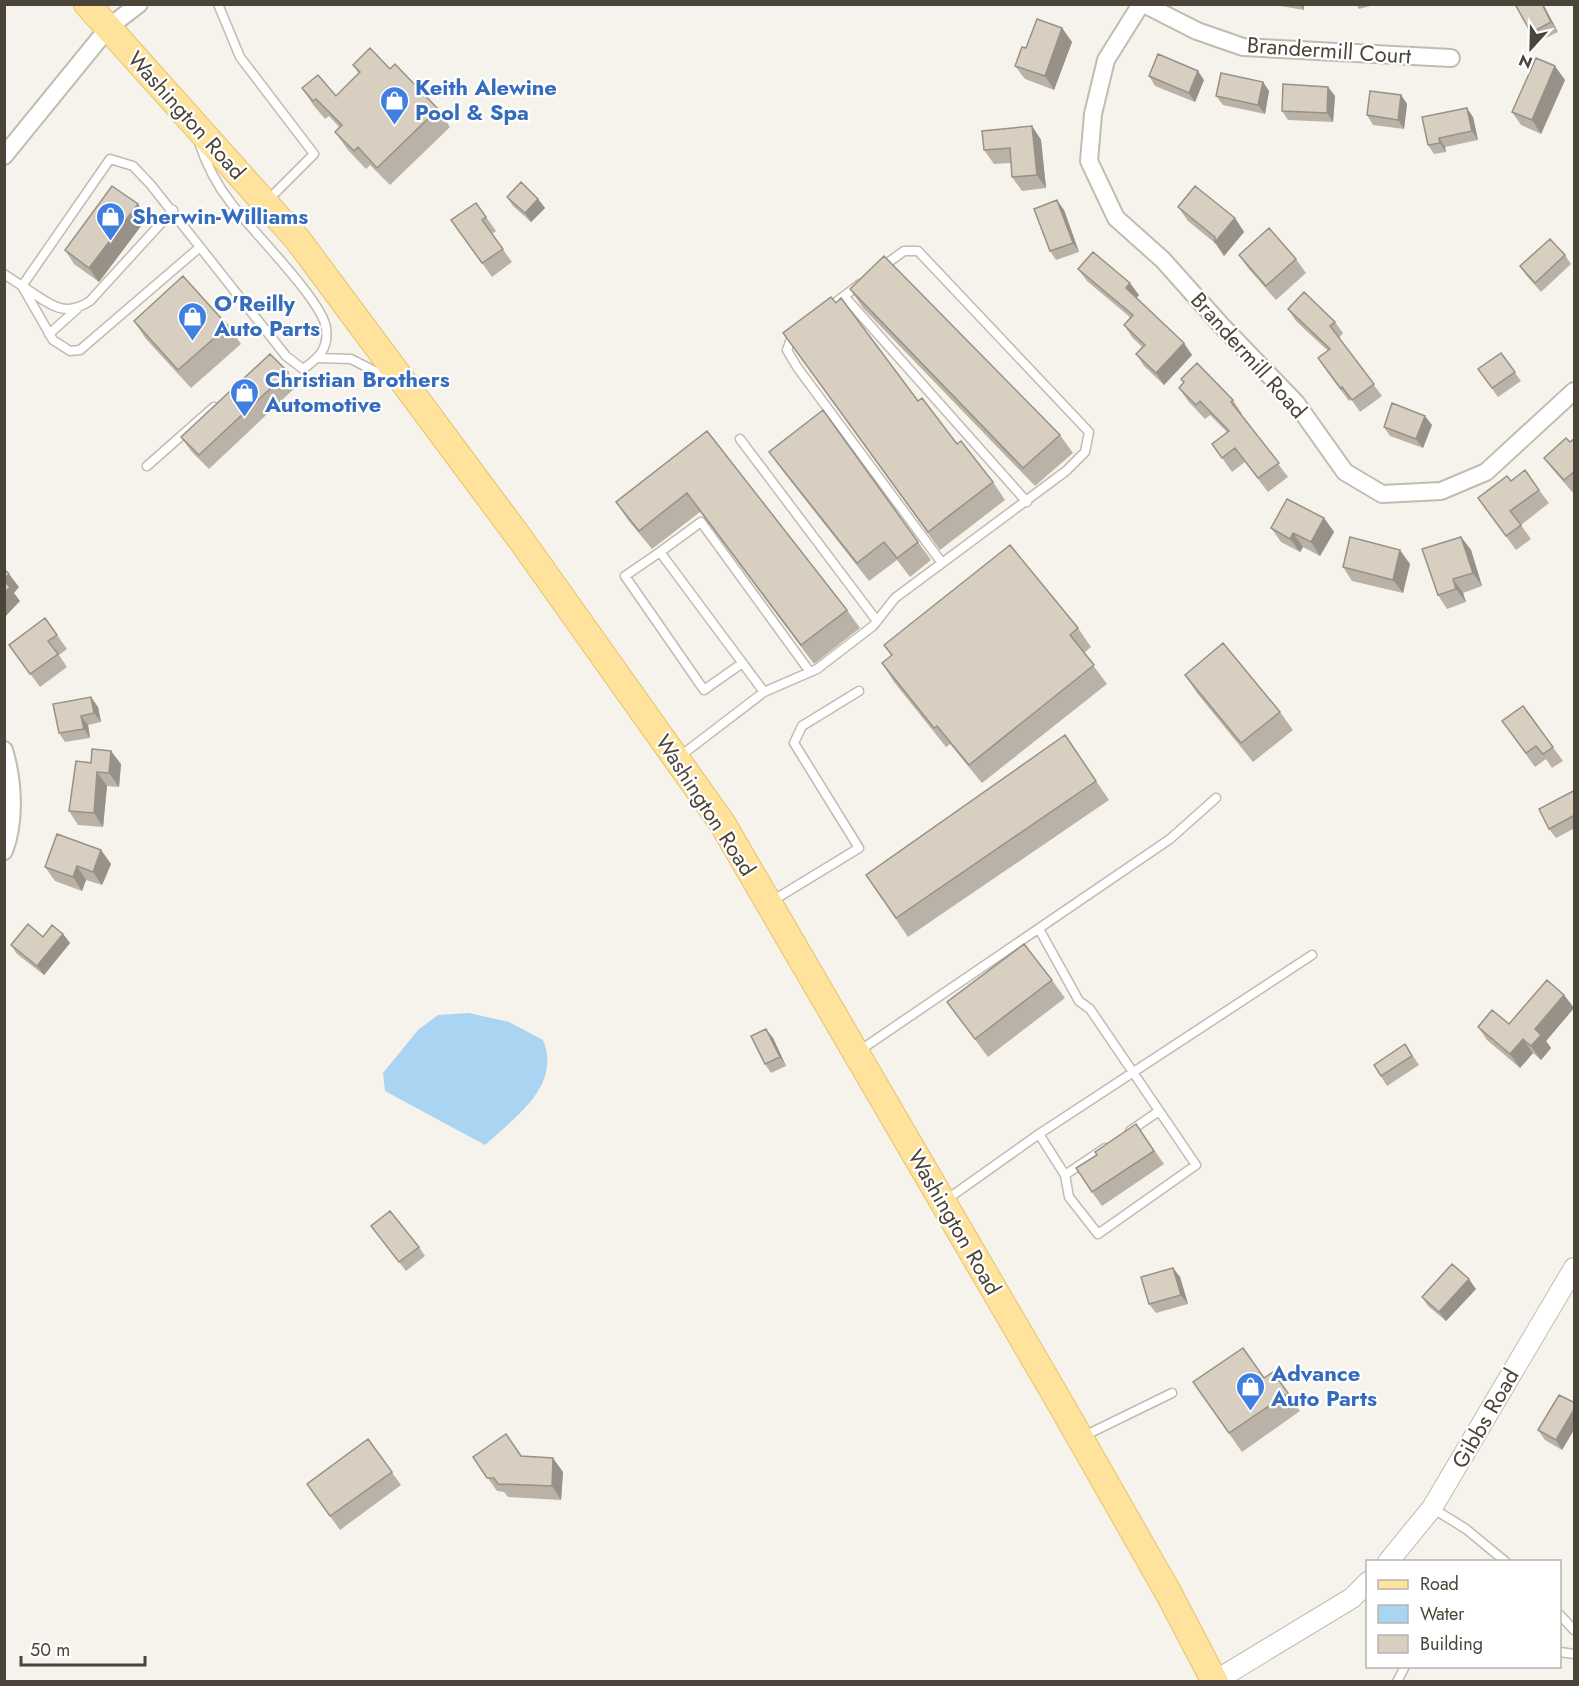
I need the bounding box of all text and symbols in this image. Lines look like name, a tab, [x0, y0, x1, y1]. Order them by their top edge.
north arrow	[1501, 18, 1561, 78]
street label: Brandermill Court	[1246, 28, 1413, 72]
street label: Washington Road	[120, 44, 254, 186]
text: N	[1515, 48, 1536, 74]
place label: Keith Alewine Pool & Spa	[415, 71, 557, 128]
shop icon: Keith Alewine Pool & Spa	[378, 84, 410, 126]
shop icon: Sherwin-Williams	[95, 200, 127, 242]
place label: Sherwin-Williams	[132, 200, 308, 232]
street label: Brandermill Road	[1183, 285, 1315, 425]
place label: O'Reilly Auto Parts	[213, 287, 320, 344]
shop icon: O'Reilly Auto Parts	[177, 300, 209, 342]
place label: Christian Brothers Automotive	[264, 363, 450, 420]
shop icon: Christian Brothers Automotive	[228, 376, 260, 418]
street label: Washington Road	[648, 728, 764, 882]
street label: Washington Road	[900, 1143, 1010, 1301]
place label: Advance Auto Parts	[1270, 1357, 1377, 1414]
street label: Gibbs Road	[1443, 1362, 1527, 1474]
shop icon: Advance Auto Parts	[1234, 1370, 1266, 1412]
legend	[1366, 1560, 1561, 1668]
text: Road	[1420, 1571, 1459, 1597]
text: Water	[1420, 1601, 1465, 1627]
scale bar	[21, 1629, 146, 1667]
text: Building	[1420, 1631, 1483, 1657]
text: 50 m	[30, 1637, 70, 1663]

